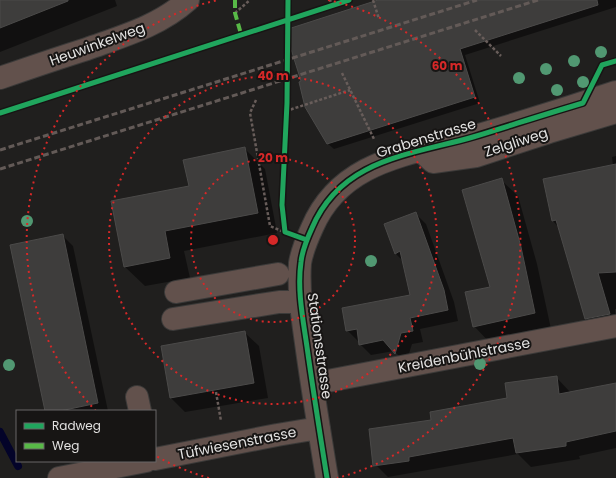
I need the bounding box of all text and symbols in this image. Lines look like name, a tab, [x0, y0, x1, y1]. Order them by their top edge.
street label: Heuwinkelweg	[47, 17, 147, 71]
text: 60 m	[432, 57, 463, 74]
text: 40 m	[257, 67, 289, 84]
street label: Grabenstrasse	[374, 113, 479, 163]
street label: Zelgliweg	[482, 122, 550, 162]
text: 20 m	[258, 149, 288, 166]
centre of rings	[266, 233, 280, 247]
street label: Stationsstrasse	[303, 292, 337, 401]
street label: Kreidenbühlstrasse	[396, 332, 532, 378]
legend	[16, 410, 156, 462]
text: Radweg	[52, 417, 101, 434]
street label: Tüfwiesenstrasse	[176, 422, 298, 464]
text: Weg	[52, 437, 79, 454]

